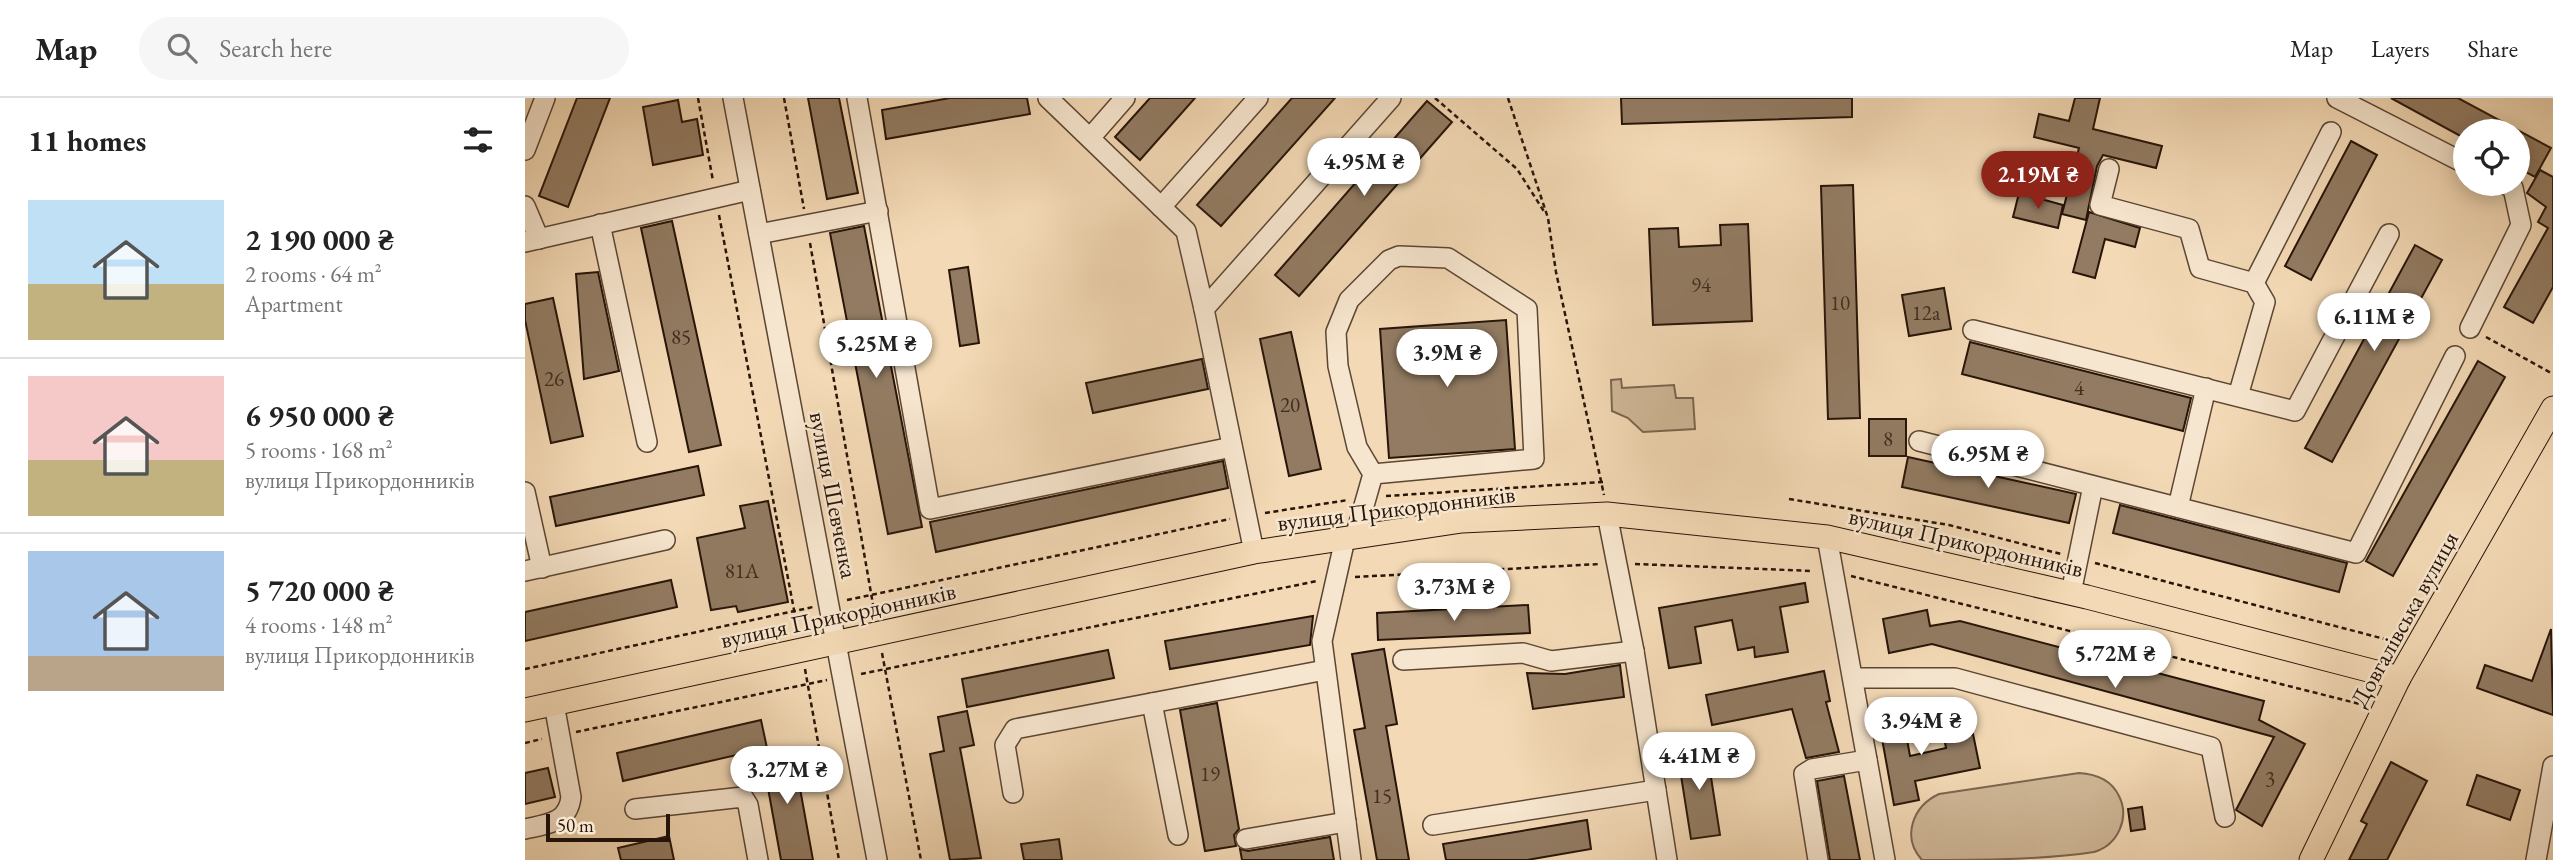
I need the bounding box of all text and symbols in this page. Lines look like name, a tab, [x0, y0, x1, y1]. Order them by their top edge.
search box	[139, 17, 629, 80]
text: Map	[35, 27, 97, 70]
icon: search	[163, 29, 201, 67]
text: Search here	[219, 31, 332, 65]
text: Map	[2290, 33, 2333, 64]
text: Layers	[2371, 33, 2430, 64]
text: Share	[2468, 33, 2518, 64]
map controls	[2453, 119, 2530, 196]
button: locate	[2453, 119, 2530, 196]
text: 11 homes	[28, 121, 146, 160]
icon: filters	[459, 121, 497, 159]
pin: 4.95M ₴	[1299, 139, 1429, 198]
text: 4.95M ₴	[1323, 146, 1405, 176]
pin: 2.19M ₴	[1973, 152, 2103, 211]
text: 2.19M ₴	[1997, 159, 2079, 189]
text: 2 190 000 ₴	[245, 220, 394, 259]
icon: home	[84, 228, 168, 312]
text: 2 rooms · 64 m²	[245, 259, 382, 289]
house number: 94	[1691, 271, 1712, 298]
text: Apartment	[245, 289, 343, 319]
house number: 10	[1830, 289, 1850, 316]
pin: 6.11M ₴	[2309, 294, 2439, 353]
house number: 12а	[1912, 299, 1941, 326]
text: 6.11M ₴	[2333, 301, 2415, 331]
pin: 5.25M ₴	[811, 320, 941, 380]
house number: 85	[671, 323, 691, 350]
text: 5.25M ₴	[835, 328, 917, 358]
pin: 3.9M ₴	[1390, 330, 1504, 389]
text: 3.9M ₴	[1412, 337, 1482, 367]
house number: 26	[544, 365, 564, 392]
house number: 4	[2074, 374, 2085, 401]
house number: 20	[1280, 391, 1300, 418]
text: 6 950 000 ₴	[245, 396, 394, 435]
icon: home	[84, 404, 168, 488]
street label: вулиця Шевченка	[803, 409, 865, 581]
house number: 8	[1883, 425, 1893, 452]
pin: 6.95M ₴	[1923, 430, 2053, 490]
text: 5 rooms · 168 m²	[245, 435, 393, 465]
text: 6.95M ₴	[1947, 438, 2029, 468]
text: вулиця Прикордонників	[245, 465, 475, 495]
street label: вулиця Прикордонників	[1275, 478, 1517, 538]
street label: вулиця Прикордонників	[1846, 500, 2086, 584]
street label: Довгалівська вулиця	[2343, 526, 2465, 712]
house number: 81А	[725, 557, 760, 584]
pin: 3.73M ₴	[1389, 564, 1519, 623]
text: 5 720 000 ₴	[245, 571, 394, 610]
text: 3.73M ₴	[1413, 571, 1495, 601]
street label: вулиця Прикордонників	[718, 575, 958, 655]
icon: home	[84, 579, 168, 663]
text: 4 rooms · 148 m²	[245, 610, 393, 640]
pin: 5.72M ₴	[2050, 630, 2180, 690]
text: 5.72M ₴	[2074, 638, 2156, 668]
text: вулиця Прикордонників	[245, 640, 475, 670]
pin: 3.94M ₴	[1856, 698, 1986, 757]
text: 3.94M ₴	[1880, 705, 1962, 735]
pin: 4.41M ₴	[1634, 732, 1764, 792]
text: 4.41M ₴	[1658, 740, 1740, 770]
pin: 3.27M ₴	[722, 746, 852, 806]
text: 3.27M ₴	[746, 754, 828, 784]
house number: 19	[1200, 760, 1220, 787]
house number: 3	[2265, 765, 2275, 792]
house number: 15	[1372, 782, 1392, 809]
scale bar	[546, 811, 670, 843]
text: 50 m	[557, 813, 594, 838]

